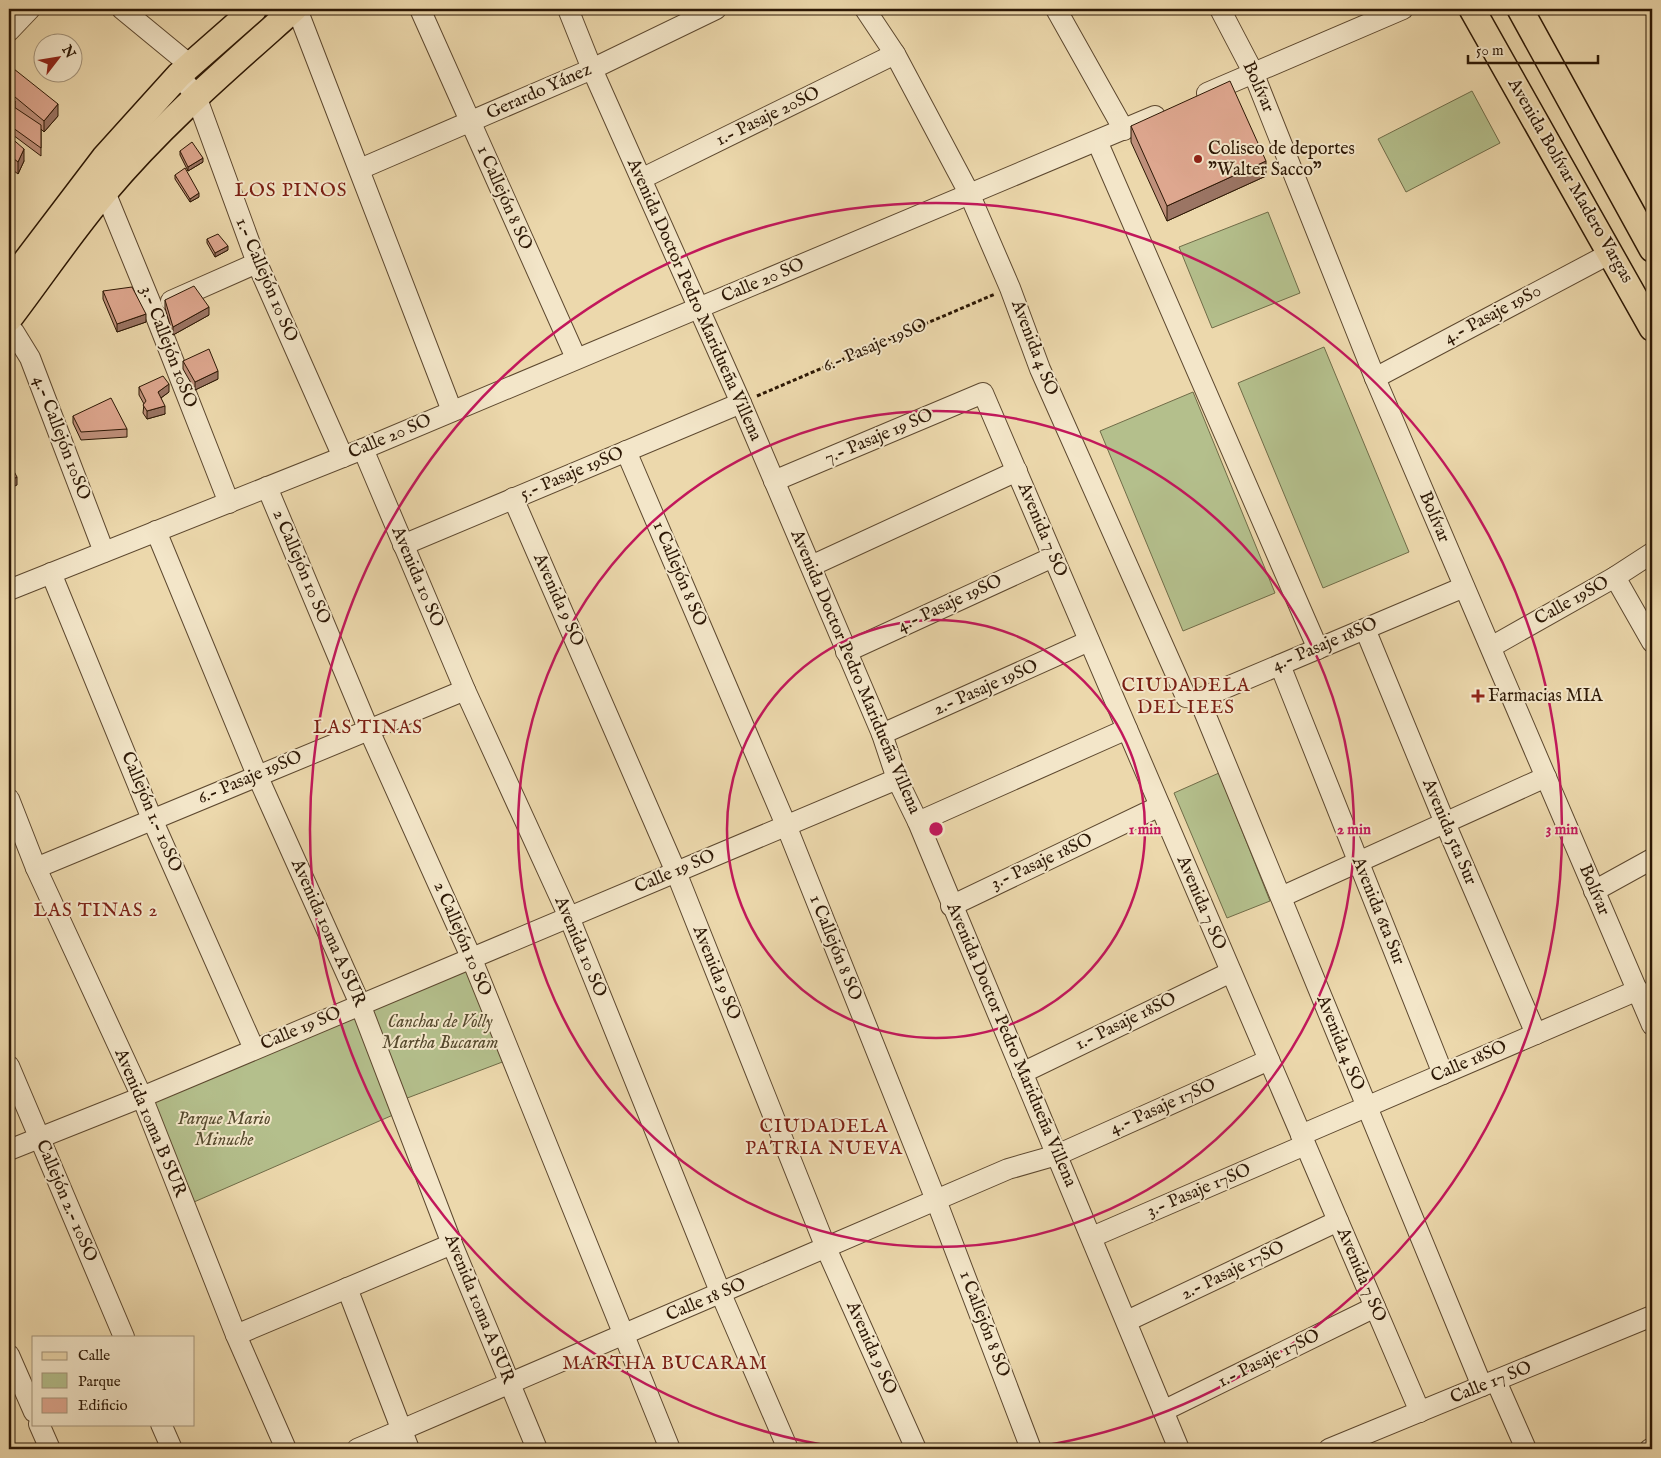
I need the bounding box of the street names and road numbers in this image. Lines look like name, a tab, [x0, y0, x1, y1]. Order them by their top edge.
street label: Bolívar	[1237, 58, 1280, 116]
street label: Gerardo Yánez	[483, 59, 595, 125]
street label: Avenida Bolívar Madero Vargas	[1501, 74, 1638, 288]
street label: 1.- Pasaje 20SO	[712, 82, 824, 152]
street label: 1 Callejón 8 SO	[471, 142, 537, 254]
street label: Avenida Doctor Pedro Maridueña Villena	[621, 154, 767, 445]
street label: 1.- Callejón 10 SO	[230, 215, 303, 346]
street label: Calle 20 SO	[718, 253, 808, 309]
street label: 4.- Pasaje 19S0	[1441, 280, 1545, 350]
street label: 3.- Callejón 10SO	[134, 283, 202, 411]
street label: Avenida 4 SO	[1005, 296, 1063, 399]
street label: 6.- Pasaje 19SO	[819, 314, 931, 378]
street label: 4.- Callejón 10SO	[27, 373, 95, 503]
street label: 7.- Pasaje 19 SO	[821, 404, 937, 470]
street label: Calle 20 SO	[345, 409, 435, 465]
street label: 5.- Pasaje 19SO	[517, 442, 627, 506]
street label: Avenida 7 SO	[1011, 479, 1072, 581]
street label: Bolívar	[1413, 488, 1455, 546]
street label: 2 Callejón 10 SO	[267, 506, 335, 628]
street label: 1 Callejón 8 SO	[647, 518, 711, 630]
street label: Avenida 10 SO	[385, 522, 449, 631]
street label: Avenida Doctor Pedro Maridueña Villena	[784, 525, 926, 818]
street label: Avenida 9 SO	[527, 549, 589, 650]
street label: 4.- Pasaje 19SO	[894, 570, 1006, 638]
street label: Calle 19SO	[1531, 571, 1613, 631]
street label: 4.- Pasaje 18SO	[1269, 613, 1381, 677]
street label: 2.- Pasaje 19SO	[930, 655, 1042, 721]
street label: 6.- Pasaje 19SO	[194, 746, 306, 810]
street label: Callejón 1.- 10SO	[115, 748, 187, 876]
street label: Avenida 5ta Sur	[1416, 775, 1482, 889]
street label: 3.- Pasaje 18SO	[988, 828, 1097, 896]
street label: Calle 19 SO	[631, 845, 719, 899]
street label: Avenida 7 SO	[1170, 852, 1231, 954]
street label: Avenida 6ta Sur	[1346, 853, 1410, 969]
street label: Avenida 10ma A SUR	[285, 855, 371, 1011]
street label: Bolívar	[1573, 861, 1615, 919]
street label: 2 Callejón 10 SO	[428, 878, 496, 1000]
street label: Avenida 10 SO	[548, 892, 612, 1001]
street label: 1 Callejón 8 SO	[803, 892, 867, 1004]
street label: Avenida Doctor Pedro Maridueña Villena	[940, 898, 1082, 1191]
street label: Avenida 9 SO	[686, 922, 745, 1024]
street label: 1.- Pasaje 18SO	[1072, 988, 1180, 1056]
street label: Avenida 4 SO	[1310, 991, 1370, 1094]
street label: Calle 19 SO	[257, 1002, 345, 1056]
street label: Calle 18SO	[1427, 1036, 1511, 1088]
street label: Avenida 10ma B SUR	[108, 1045, 192, 1202]
street label: 4.- Pasaje 17SO	[1107, 1073, 1219, 1141]
street label: Callejón 2.- 10SO	[30, 1137, 102, 1266]
street label: 3.- Pasaje 17SO	[1144, 1159, 1255, 1223]
street label: Avenida 7 SO	[1330, 1224, 1391, 1326]
street label: Avenida 10ma A SUR	[438, 1230, 520, 1388]
street label: 2.- Pasaje 17SO	[1177, 1236, 1289, 1306]
street label: 1 Callejón 8 SO	[953, 1268, 1015, 1380]
street label: Calle 18 SO	[663, 1273, 749, 1327]
street label: Avenida 9 SO	[840, 1297, 902, 1398]
street label: 1.- Pasaje 17SO	[1214, 1324, 1324, 1394]
street label: Calle 17 SO	[1447, 1356, 1535, 1410]

